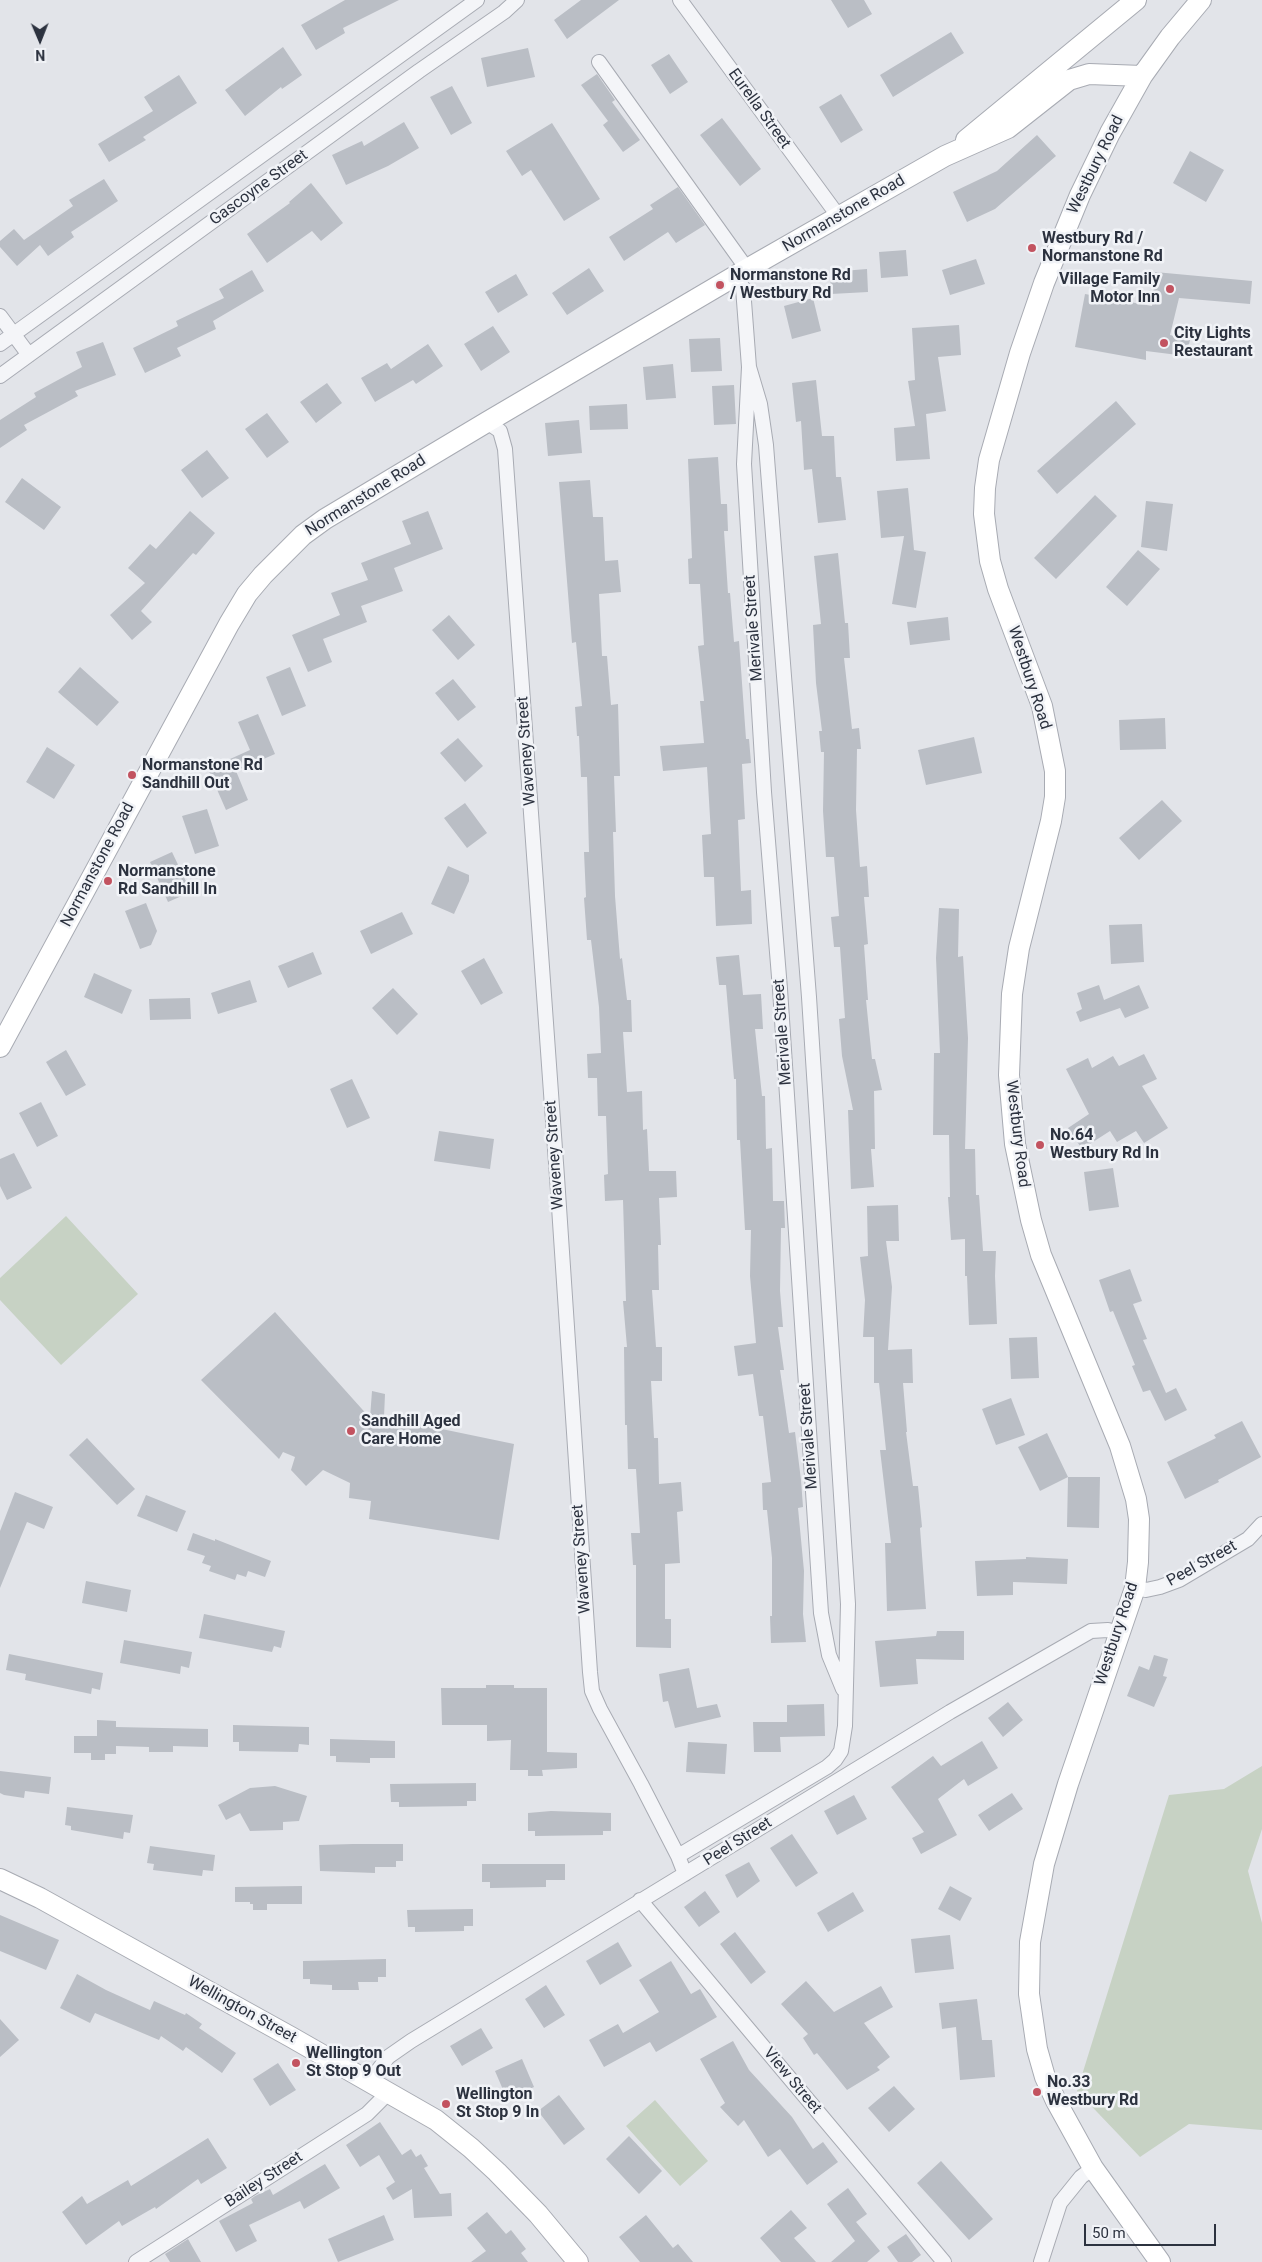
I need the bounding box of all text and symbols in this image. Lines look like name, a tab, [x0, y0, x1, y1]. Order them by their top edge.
north arrow	[15, 15, 65, 65]
text: N	[35, 47, 45, 63]
street label: Eurella Street	[724, 65, 794, 153]
street label: Westbury Road	[1064, 112, 1128, 218]
street label: Gascoyne Street	[206, 146, 312, 230]
street label: Normanstone Road	[779, 171, 909, 257]
place label: Westbury Rd / Normanstone Rd	[1042, 229, 1163, 267]
marker: Westbury Rd / Normanstone Rd	[1026, 242, 1038, 254]
place label: Normanstone Rd / Westbury Rd	[730, 266, 851, 304]
place label: Village Family Motor Inn	[1059, 270, 1160, 308]
marker: Normanstone Rd / Westbury Rd	[714, 279, 726, 291]
marker: Village Family Motor Inn	[1164, 283, 1176, 295]
place label: City Lights Restaurant	[1174, 324, 1253, 362]
marker: City Lights Restaurant	[1158, 337, 1170, 349]
street label: Normanstone Road	[302, 451, 430, 541]
street label: Merivale Street	[741, 574, 767, 682]
street label: Westbury Road	[1003, 624, 1055, 732]
street label: Waveney Street	[514, 696, 540, 806]
place label: Normanstone Rd Sandhill Out	[142, 756, 263, 794]
marker: Normanstone Rd Sandhill Out	[126, 769, 138, 781]
street label: Normanstone Road	[57, 800, 139, 930]
place label: Normanstone Rd Sandhill In	[118, 862, 217, 900]
marker: Normanstone Rd Sandhill In	[102, 875, 114, 887]
street label: Merivale Street	[770, 978, 796, 1086]
street label: Westbury Road	[1001, 1079, 1033, 1189]
street label: Waveney Street	[542, 1100, 568, 1210]
place label: No.64 Westbury Rd In	[1050, 1126, 1159, 1164]
marker: No.64 Westbury Rd In	[1034, 1139, 1046, 1151]
street label: Merivale Street	[796, 1382, 822, 1490]
place label: Sandhill Aged Care Home	[361, 1412, 461, 1450]
marker: Sandhill Aged Care Home	[345, 1425, 357, 1437]
street label: Waveney Street	[569, 1504, 595, 1614]
street label: Peel Street	[1164, 1537, 1240, 1591]
street label: Westbury Road	[1091, 1580, 1143, 1688]
street label: Peel Street	[700, 1813, 776, 1871]
street label: Wellington Street	[184, 1972, 300, 2048]
place label: Wellington St Stop 9 Out	[306, 2044, 401, 2082]
street label: View Street	[759, 2044, 825, 2118]
marker: Wellington St Stop 9 Out	[290, 2057, 302, 2069]
place label: No.33 Westbury Rd	[1047, 2073, 1138, 2111]
place label: Wellington St Stop 9 In	[456, 2085, 539, 2123]
marker: No.33 Westbury Rd	[1031, 2086, 1043, 2098]
marker: Wellington St Stop 9 In	[440, 2098, 452, 2110]
street label: Bailey Street	[222, 2148, 306, 2212]
scale bar	[1087, 2214, 1220, 2246]
text: 50 m	[1092, 2224, 1126, 2242]

